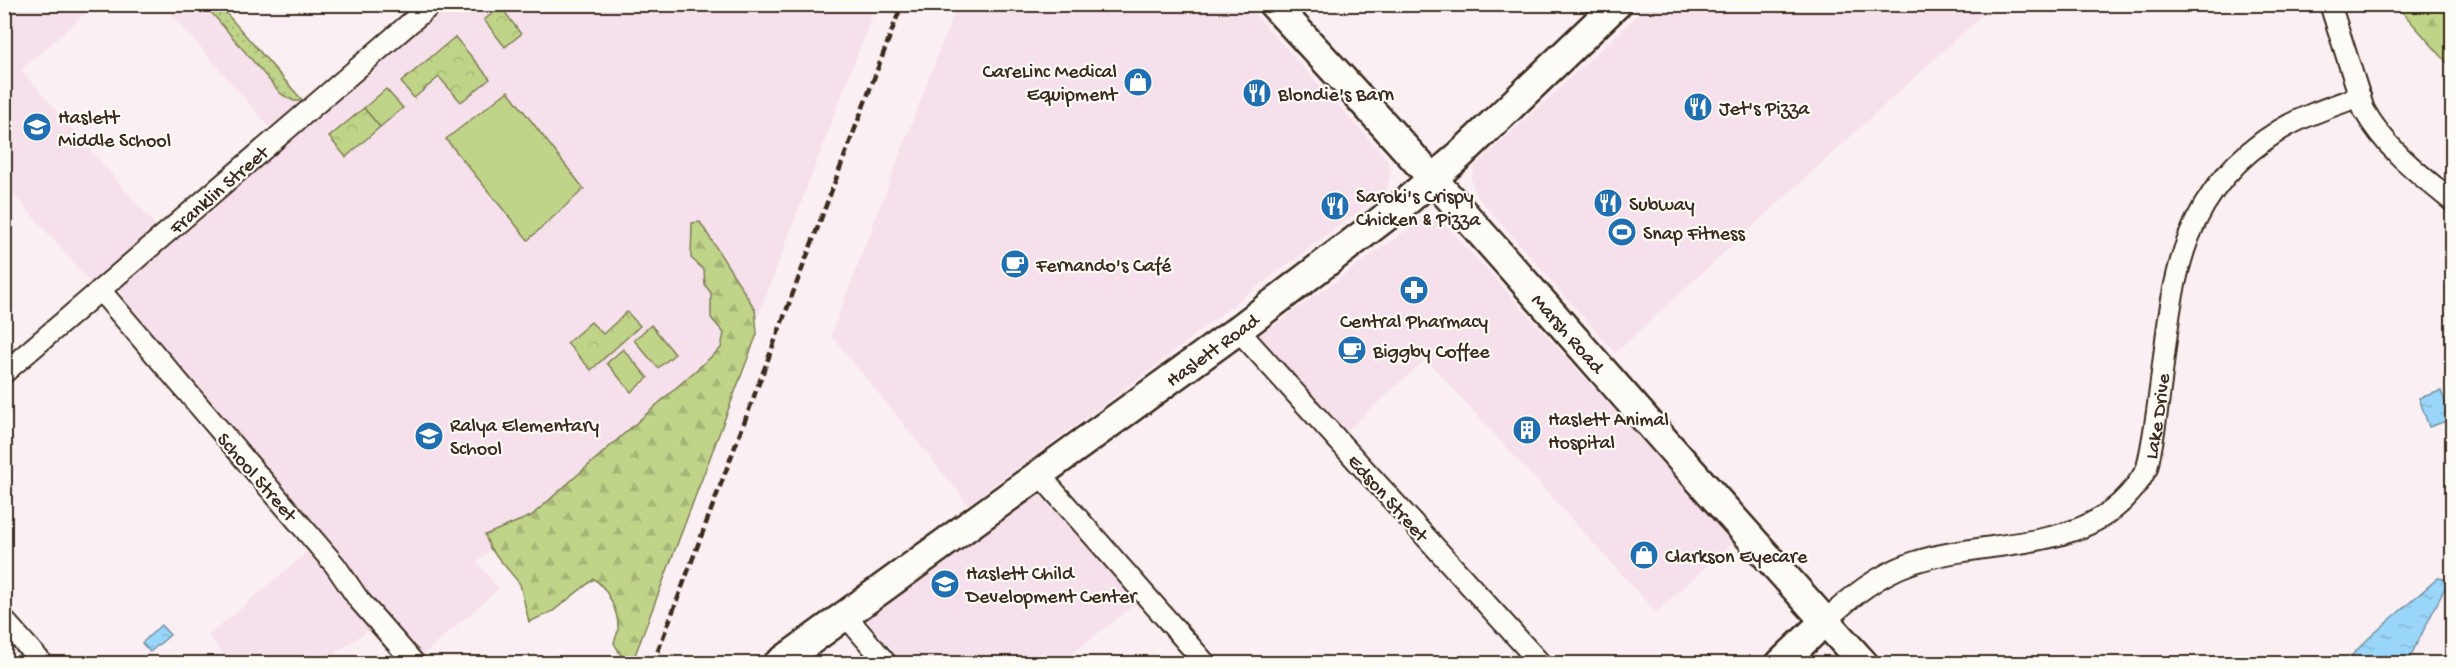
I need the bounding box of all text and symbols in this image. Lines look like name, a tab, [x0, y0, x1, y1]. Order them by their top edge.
place label: CareLinc Medical Equipment	[982, 62, 1119, 108]
shop icon: CareLinc Medical Equipment	[1122, 66, 1154, 98]
restaurant icon: Blondie's Barn	[1241, 77, 1273, 109]
place label: Blondie's Barn	[1277, 85, 1394, 108]
restaurant icon: Jet's Pizza	[1682, 91, 1714, 123]
place label: Jet's Pizza	[1719, 99, 1810, 122]
place label: Haslett Middle School	[58, 108, 171, 154]
school or university icon: Haslett Middle School	[21, 111, 53, 143]
street label: Franklin Street	[166, 141, 276, 241]
place label: Saroki's Crispy Chicken & Pizza	[1356, 187, 1481, 233]
restaurant icon: Subway	[1592, 187, 1624, 219]
restaurant icon: Saroki's Crispy Chicken & Pizza	[1319, 190, 1351, 222]
place label: Subway	[1629, 195, 1695, 218]
sports icon: Snap Fitness	[1606, 216, 1638, 248]
place label: Snap Fitness	[1643, 224, 1745, 247]
cafe icon: Fernando's Café	[999, 248, 1031, 280]
place label: Fernando's Café	[1035, 256, 1172, 279]
pharmacy icon: Central Pharmacy	[1398, 274, 1430, 306]
street label: Marsh Road	[1525, 290, 1609, 381]
street label: Haslett Road	[1163, 309, 1267, 393]
place label: Central Pharmacy	[1340, 312, 1488, 335]
cafe icon: Biggby Coffee	[1336, 334, 1368, 366]
place label: Biggby Coffee	[1372, 342, 1490, 365]
street label: Lake Drive	[2141, 372, 2177, 462]
place label: Haslett Animal Hospital	[1548, 410, 1669, 456]
building icon: Haslett Animal Hospital	[1511, 414, 1543, 446]
place label: Ralya Elementary School	[450, 416, 599, 462]
school or university icon: Ralya Elementary School	[413, 420, 445, 452]
street label: School Street	[211, 429, 301, 529]
street label: Edson Street	[1341, 451, 1433, 549]
shop icon: Clarkson Eyecare	[1628, 539, 1660, 571]
place label: Clarkson Eyecare	[1665, 547, 1808, 570]
place label: Haslett Child Development Center	[964, 564, 1138, 610]
school or university icon: Haslett Child Development Center	[929, 568, 961, 600]

